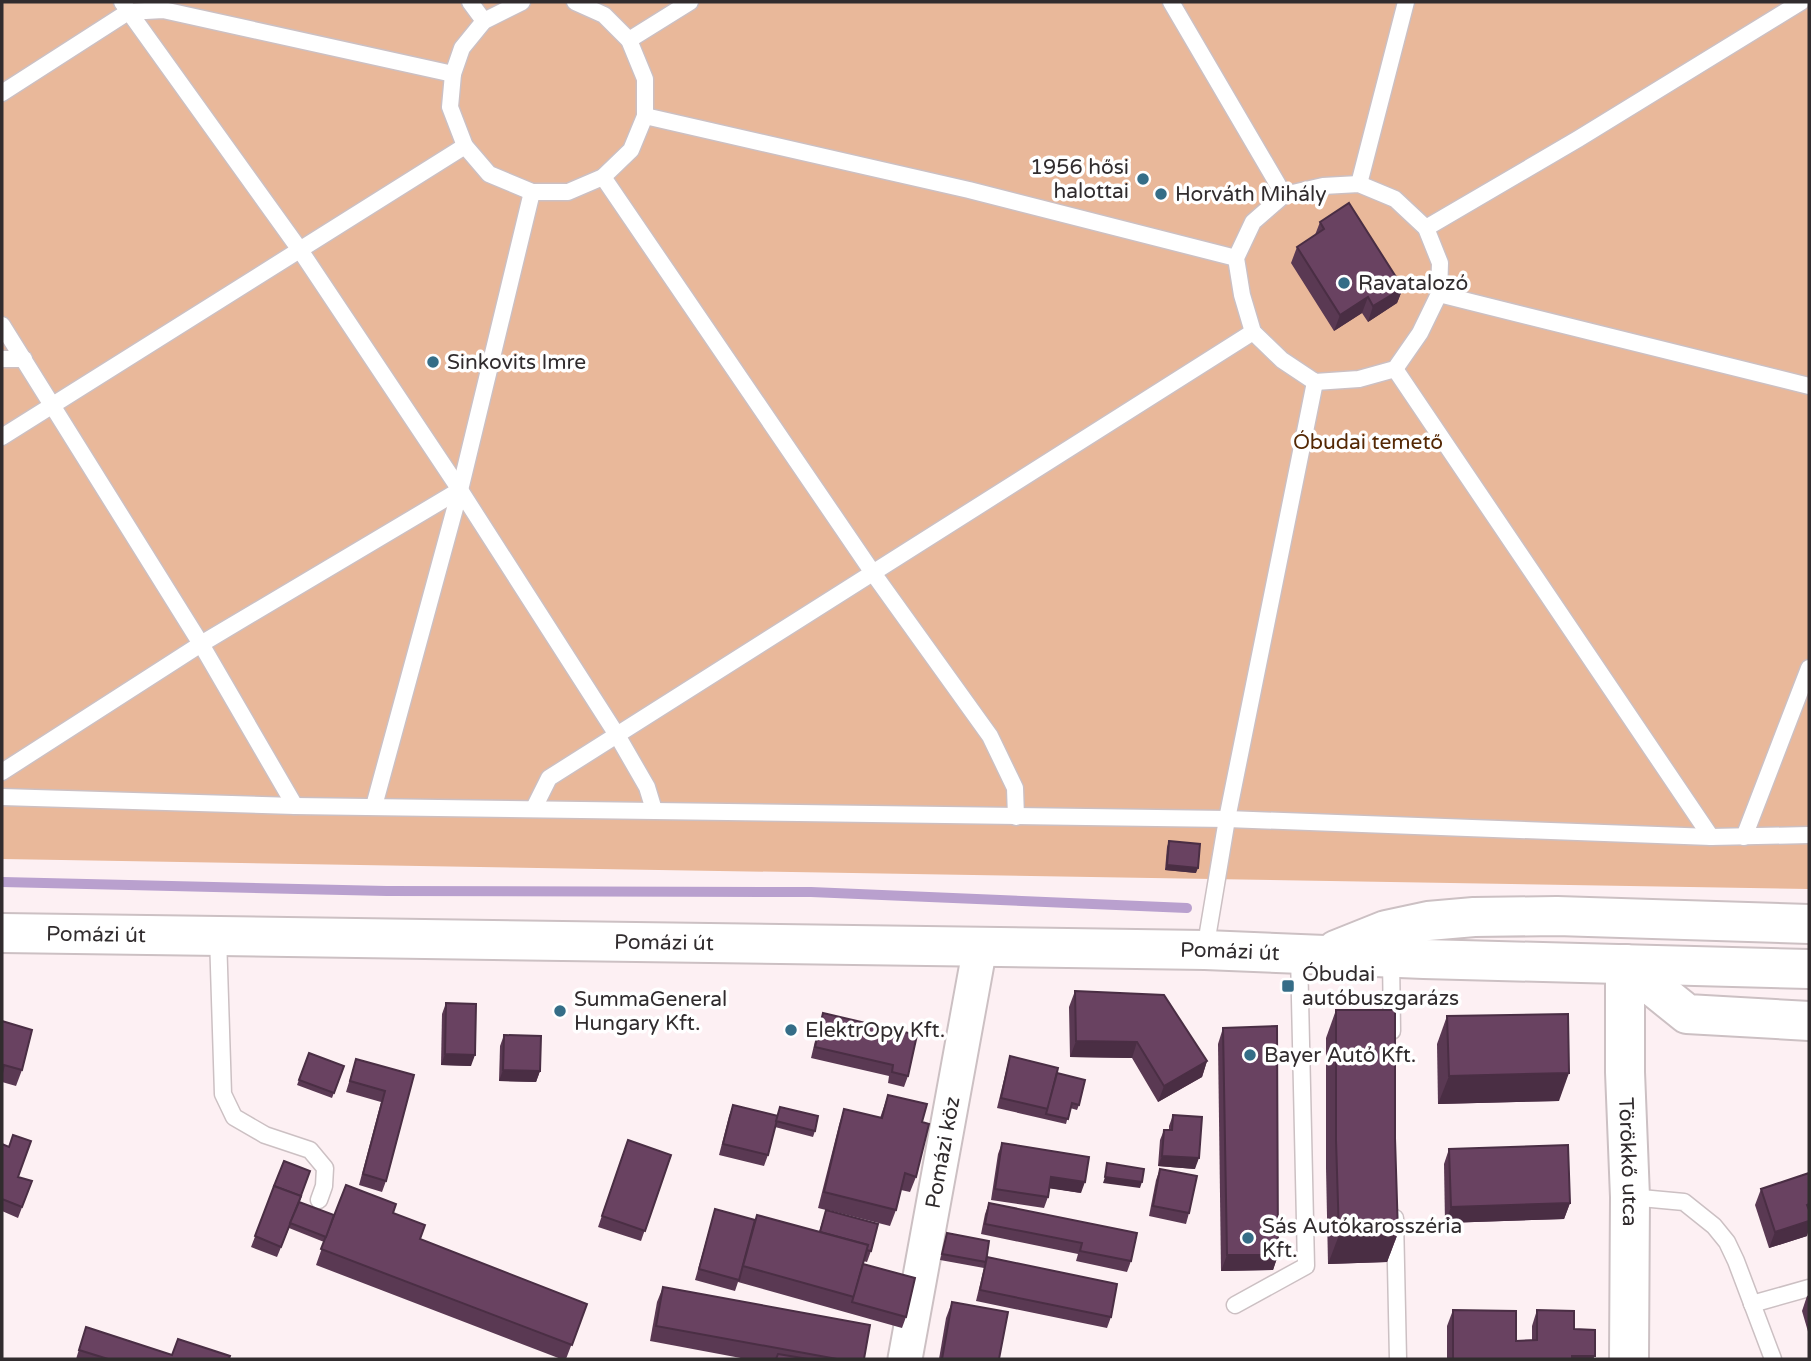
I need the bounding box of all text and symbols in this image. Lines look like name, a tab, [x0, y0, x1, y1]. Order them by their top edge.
place label: 1956 hősi halottai	[1030, 155, 1129, 204]
marker: 1956 hősi halottai	[1135, 171, 1151, 187]
place label: Horváth Mihály	[1175, 182, 1327, 207]
marker: Horváth Mihály	[1153, 186, 1169, 202]
place label: Ravatalozó	[1358, 271, 1468, 296]
marker: Ravatalozó	[1336, 275, 1352, 291]
place label: Sinkovits Imre	[447, 350, 586, 375]
marker: Sinkovits Imre	[425, 354, 441, 370]
park label: Óbudai temető	[1293, 430, 1443, 455]
street label: Pomázi út	[46, 922, 146, 948]
street label: Pomázi út	[614, 930, 714, 956]
street label: Pomázi út	[1180, 938, 1280, 966]
place label: Óbudai autóbuszgarázs	[1302, 962, 1459, 1011]
marker: Óbudai autóbuszgarázs	[1280, 978, 1296, 994]
place label: SummaGeneral Hungary Kft.	[574, 987, 727, 1036]
marker: SummaGeneral Hungary Kft.	[552, 1003, 568, 1019]
place label: ElektrOpy Kft.	[805, 1018, 945, 1043]
marker: ElektrOpy Kft.	[783, 1022, 799, 1038]
place label: Bayer Autó Kft.	[1264, 1043, 1416, 1068]
marker: Bayer Autó Kft.	[1242, 1047, 1258, 1063]
street label: Pomázi köz	[921, 1094, 966, 1211]
street label: Törökkő utca	[1613, 1097, 1642, 1227]
place label: Sás Autókarosszéria Kft.	[1262, 1214, 1462, 1263]
marker: Sás Autókarosszéria Kft.	[1240, 1230, 1256, 1246]

